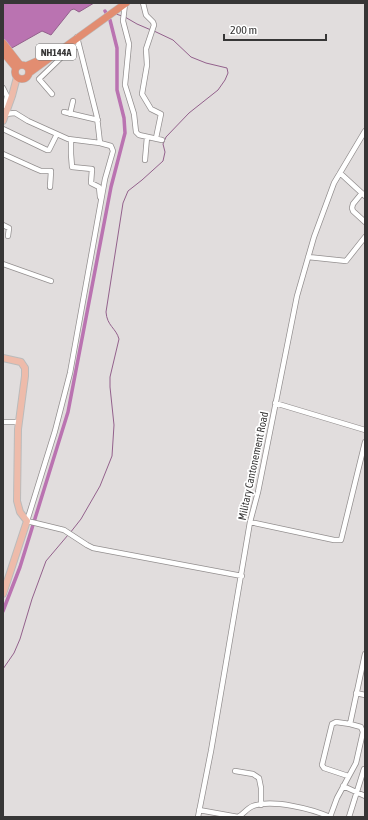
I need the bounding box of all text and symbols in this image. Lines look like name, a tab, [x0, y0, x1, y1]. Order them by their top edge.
scale bar	[224, 16, 326, 42]
text: 200 m	[230, 23, 257, 37]
road number: NH144A	[36, 44, 76, 60]
street label: Military Cantonement Road	[236, 411, 270, 521]

